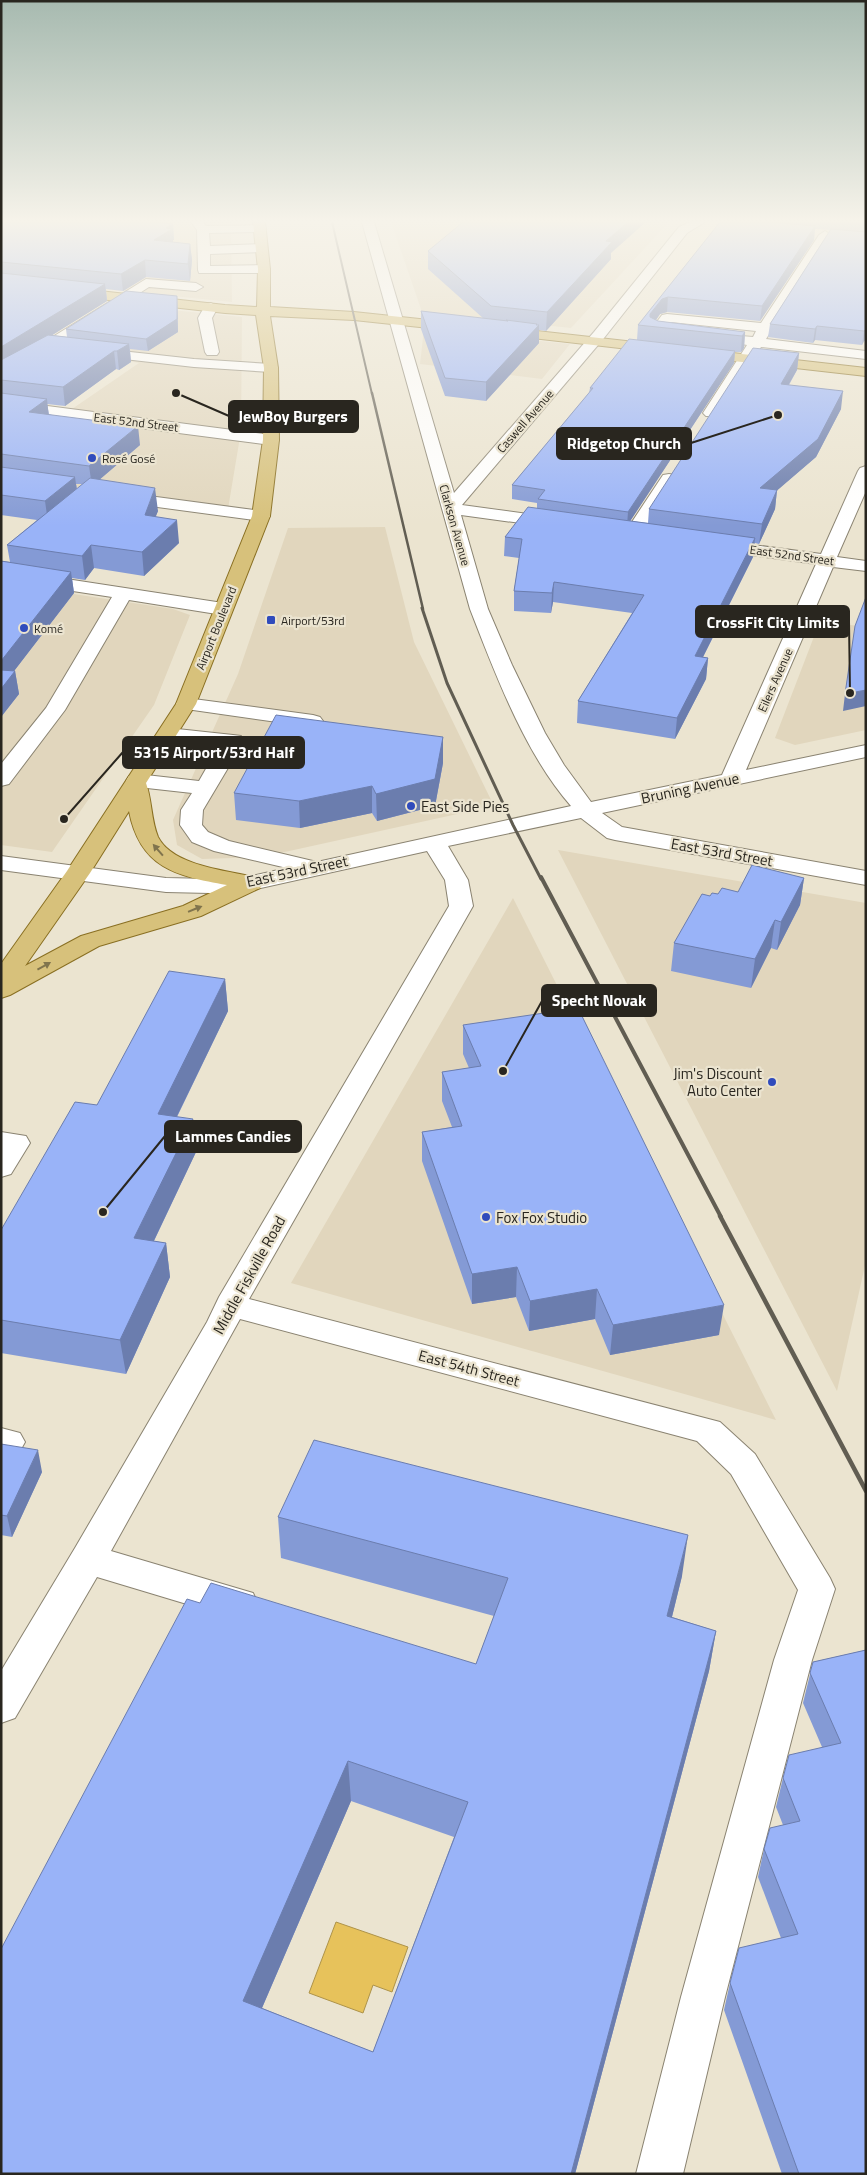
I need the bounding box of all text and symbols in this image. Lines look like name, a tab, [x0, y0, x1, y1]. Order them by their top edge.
street label: Caswell Avenue	[492, 385, 558, 457]
callout: JewBoy Burgers	[229, 401, 358, 432]
text: JewBoy Burgers	[238, 404, 348, 428]
street label: East 52nd Street	[93, 407, 180, 437]
callout: Ridgetop Church	[557, 428, 691, 459]
text: Ridgetop Church	[567, 431, 681, 455]
place label: Rosé Gosé	[102, 449, 155, 468]
marker: Rosé Gosé	[86, 452, 98, 464]
street label: Clarkson Avenue	[434, 482, 476, 568]
street label: East 52nd Street	[749, 540, 836, 570]
street label: Airport Boulevard	[191, 583, 241, 673]
callout: CrossFit City Limits	[696, 606, 849, 637]
text: CrossFit City Limits	[707, 610, 840, 634]
place label: Airport/53rd	[281, 611, 345, 630]
marker: Airport/53rd	[265, 614, 277, 626]
place label: Komé	[34, 619, 63, 638]
marker: Komé	[18, 622, 30, 634]
street label: Eilers Avenue	[752, 645, 798, 715]
callout: 5315 Airport/53rd Half	[123, 737, 304, 768]
text: 5315 Airport/53rd Half	[134, 740, 295, 764]
street label: Bruning Avenue	[639, 766, 741, 810]
place label: East Side Pies	[421, 795, 509, 818]
marker: East Side Pies	[405, 800, 417, 812]
street label: East 53rd Street	[669, 832, 775, 872]
one-way arrow	[152, 845, 164, 857]
street label: East 53rd Street	[244, 849, 351, 893]
one-way arrow	[188, 905, 203, 913]
one-way arrow	[37, 962, 51, 971]
callout: Specht Novak	[542, 985, 656, 1016]
text: Specht Novak	[552, 988, 647, 1012]
place label: Jim's Discount Auto Center	[673, 1062, 763, 1102]
marker: Jim's Discount Auto Center	[766, 1076, 778, 1088]
callout: Lammes Candies	[165, 1121, 301, 1152]
text: Lammes Candies	[175, 1124, 291, 1148]
place label: Fox Fox Studio	[496, 1206, 587, 1229]
marker: Fox Fox Studio	[480, 1211, 492, 1223]
street label: Middle Fiskville Road	[207, 1212, 291, 1338]
street label: East 54th Street	[416, 1344, 523, 1393]

